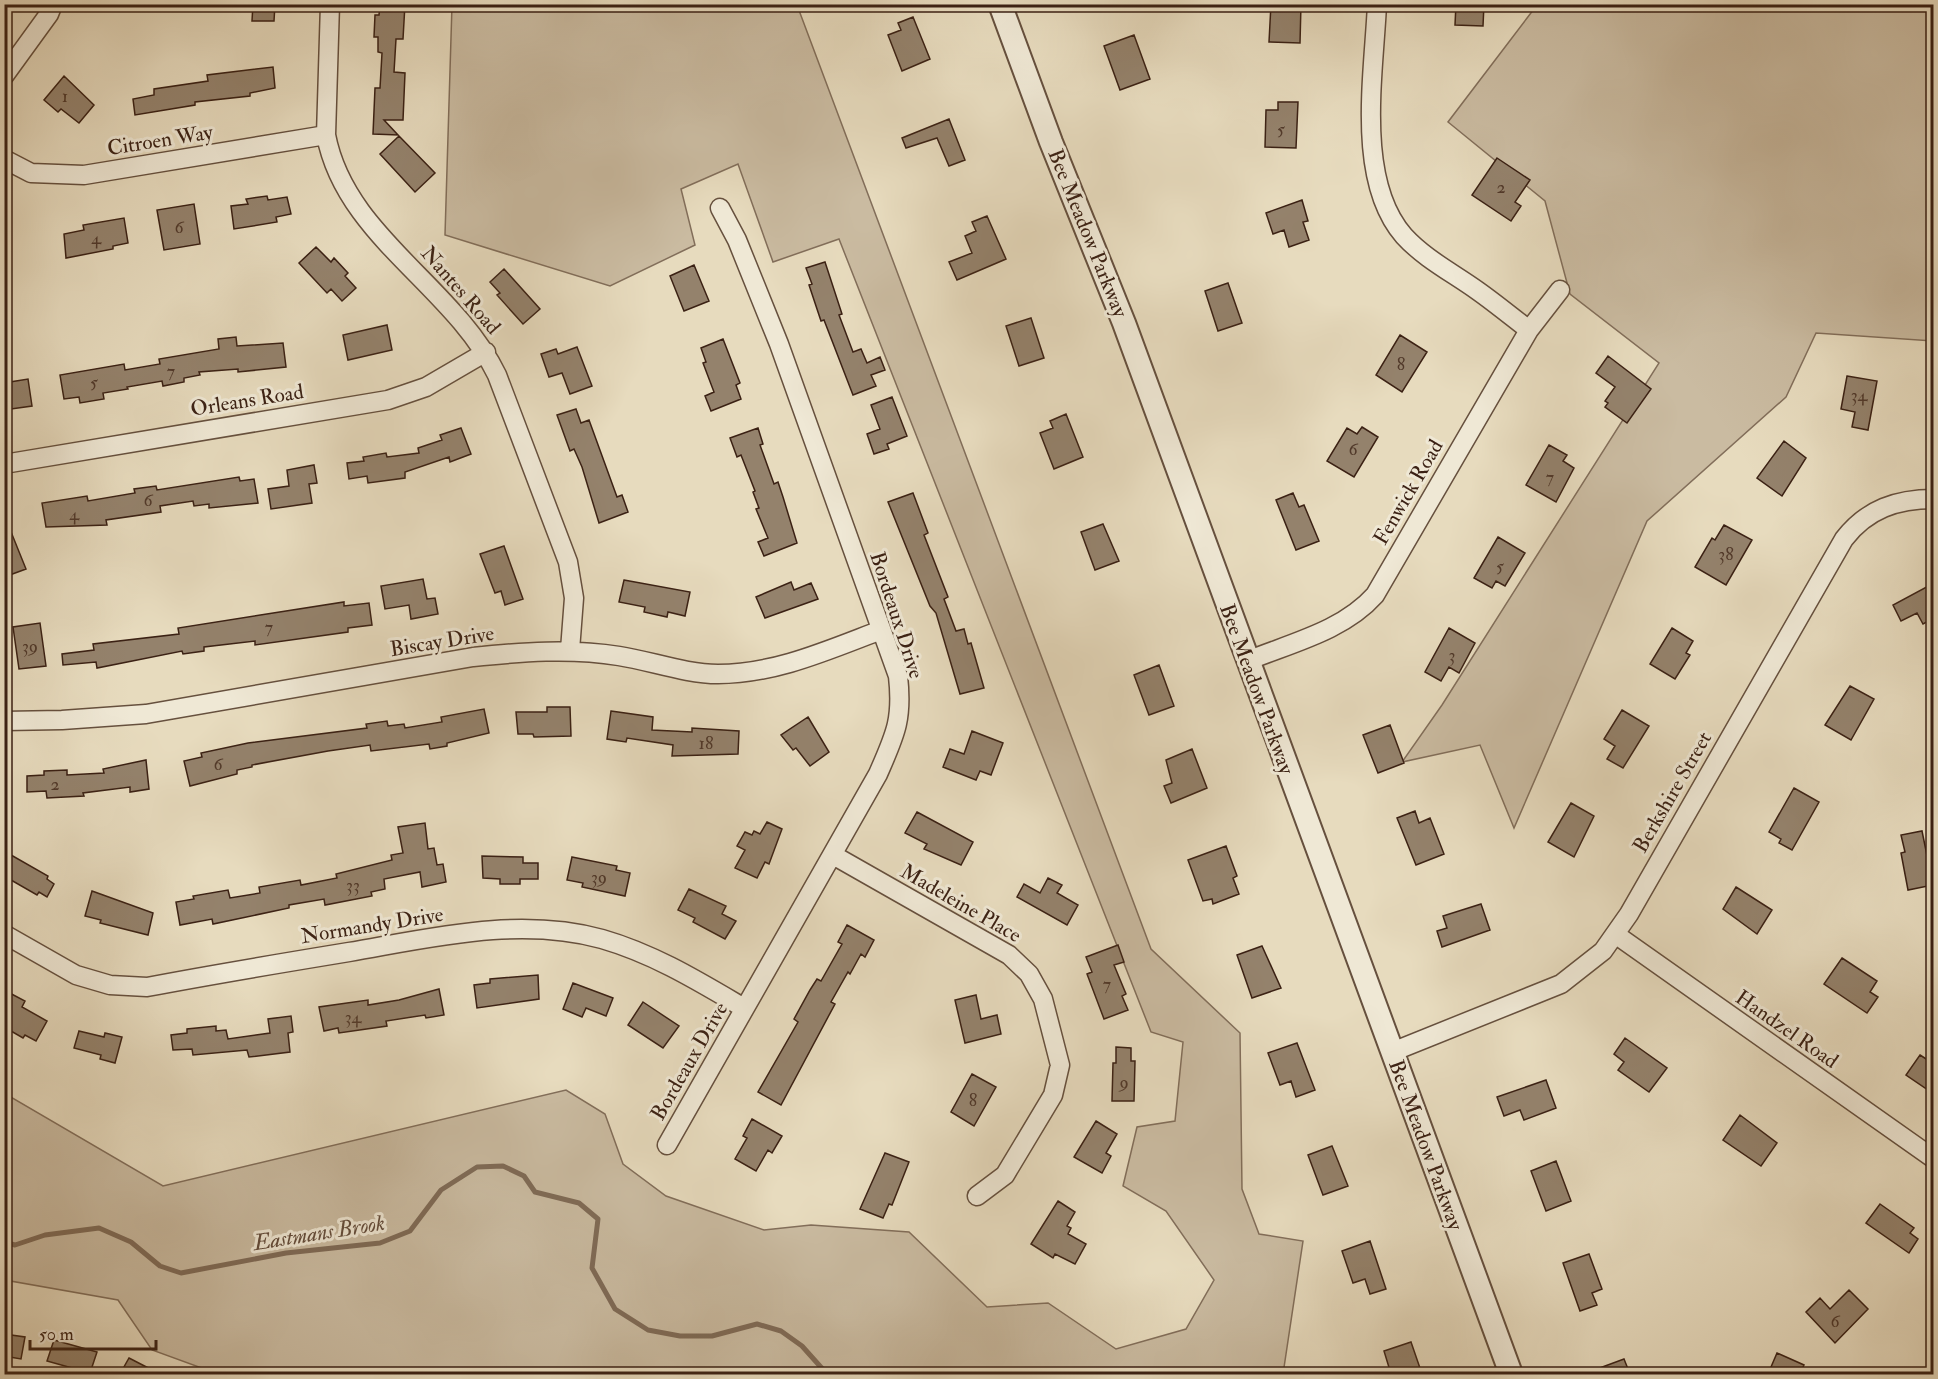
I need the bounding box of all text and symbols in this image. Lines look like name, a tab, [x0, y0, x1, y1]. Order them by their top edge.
house number: 1	[62, 85, 68, 108]
house number: 5	[1277, 118, 1285, 141]
street label: Citroen Way	[105, 119, 216, 162]
street label: Bee Meadow Parkway	[1041, 145, 1134, 322]
house number: 2	[1496, 176, 1506, 199]
house number: 6	[174, 216, 184, 239]
house number: 4	[91, 227, 102, 250]
street label: Nantes Road	[415, 240, 507, 341]
house number: 8	[1397, 353, 1405, 376]
house number: 7	[167, 360, 175, 383]
house number: 5	[90, 371, 98, 394]
street label: Orleans Road	[189, 378, 306, 423]
house number: 34	[1851, 384, 1869, 407]
street label: Fenwick Road	[1367, 434, 1450, 550]
house number: 6	[1348, 438, 1358, 461]
house number: 7	[1546, 466, 1554, 489]
house number: 6	[143, 489, 153, 512]
house number: 4	[69, 503, 80, 526]
house number: 38	[1718, 543, 1734, 566]
street label: Bordeaux Drive	[863, 548, 930, 682]
house number: 5	[1496, 555, 1504, 578]
street label: Bee Meadow Parkway	[1213, 600, 1300, 779]
house number: 7	[265, 616, 273, 639]
street label: Biscay Drive	[388, 620, 496, 663]
house number: 39	[22, 635, 38, 658]
house number: 3	[1449, 644, 1455, 667]
street label: Berkshire Street	[1627, 727, 1718, 858]
house number: 18	[699, 732, 713, 755]
house number: 6	[213, 753, 223, 776]
house number: 2	[50, 773, 60, 796]
street label: Madeleine Place	[895, 858, 1026, 949]
house number: 39	[591, 866, 607, 889]
house number: 33	[346, 874, 360, 897]
street label: Normandy Drive	[299, 901, 446, 950]
house number: 7	[1103, 973, 1111, 996]
street label: Handzel Road	[1730, 984, 1844, 1075]
street label: Bordeaux Drive	[645, 997, 734, 1125]
house number: 34	[345, 1006, 363, 1029]
street label: Bee Meadow Parkway	[1382, 1056, 1469, 1235]
house number: 9	[1117, 1071, 1129, 1094]
house number: 8	[969, 1089, 977, 1112]
water label: Eastmans Brook	[249, 1209, 387, 1258]
house number: 6	[1830, 1310, 1840, 1333]
scale bar	[30, 1313, 156, 1351]
text: 50 m	[39, 1323, 74, 1346]

